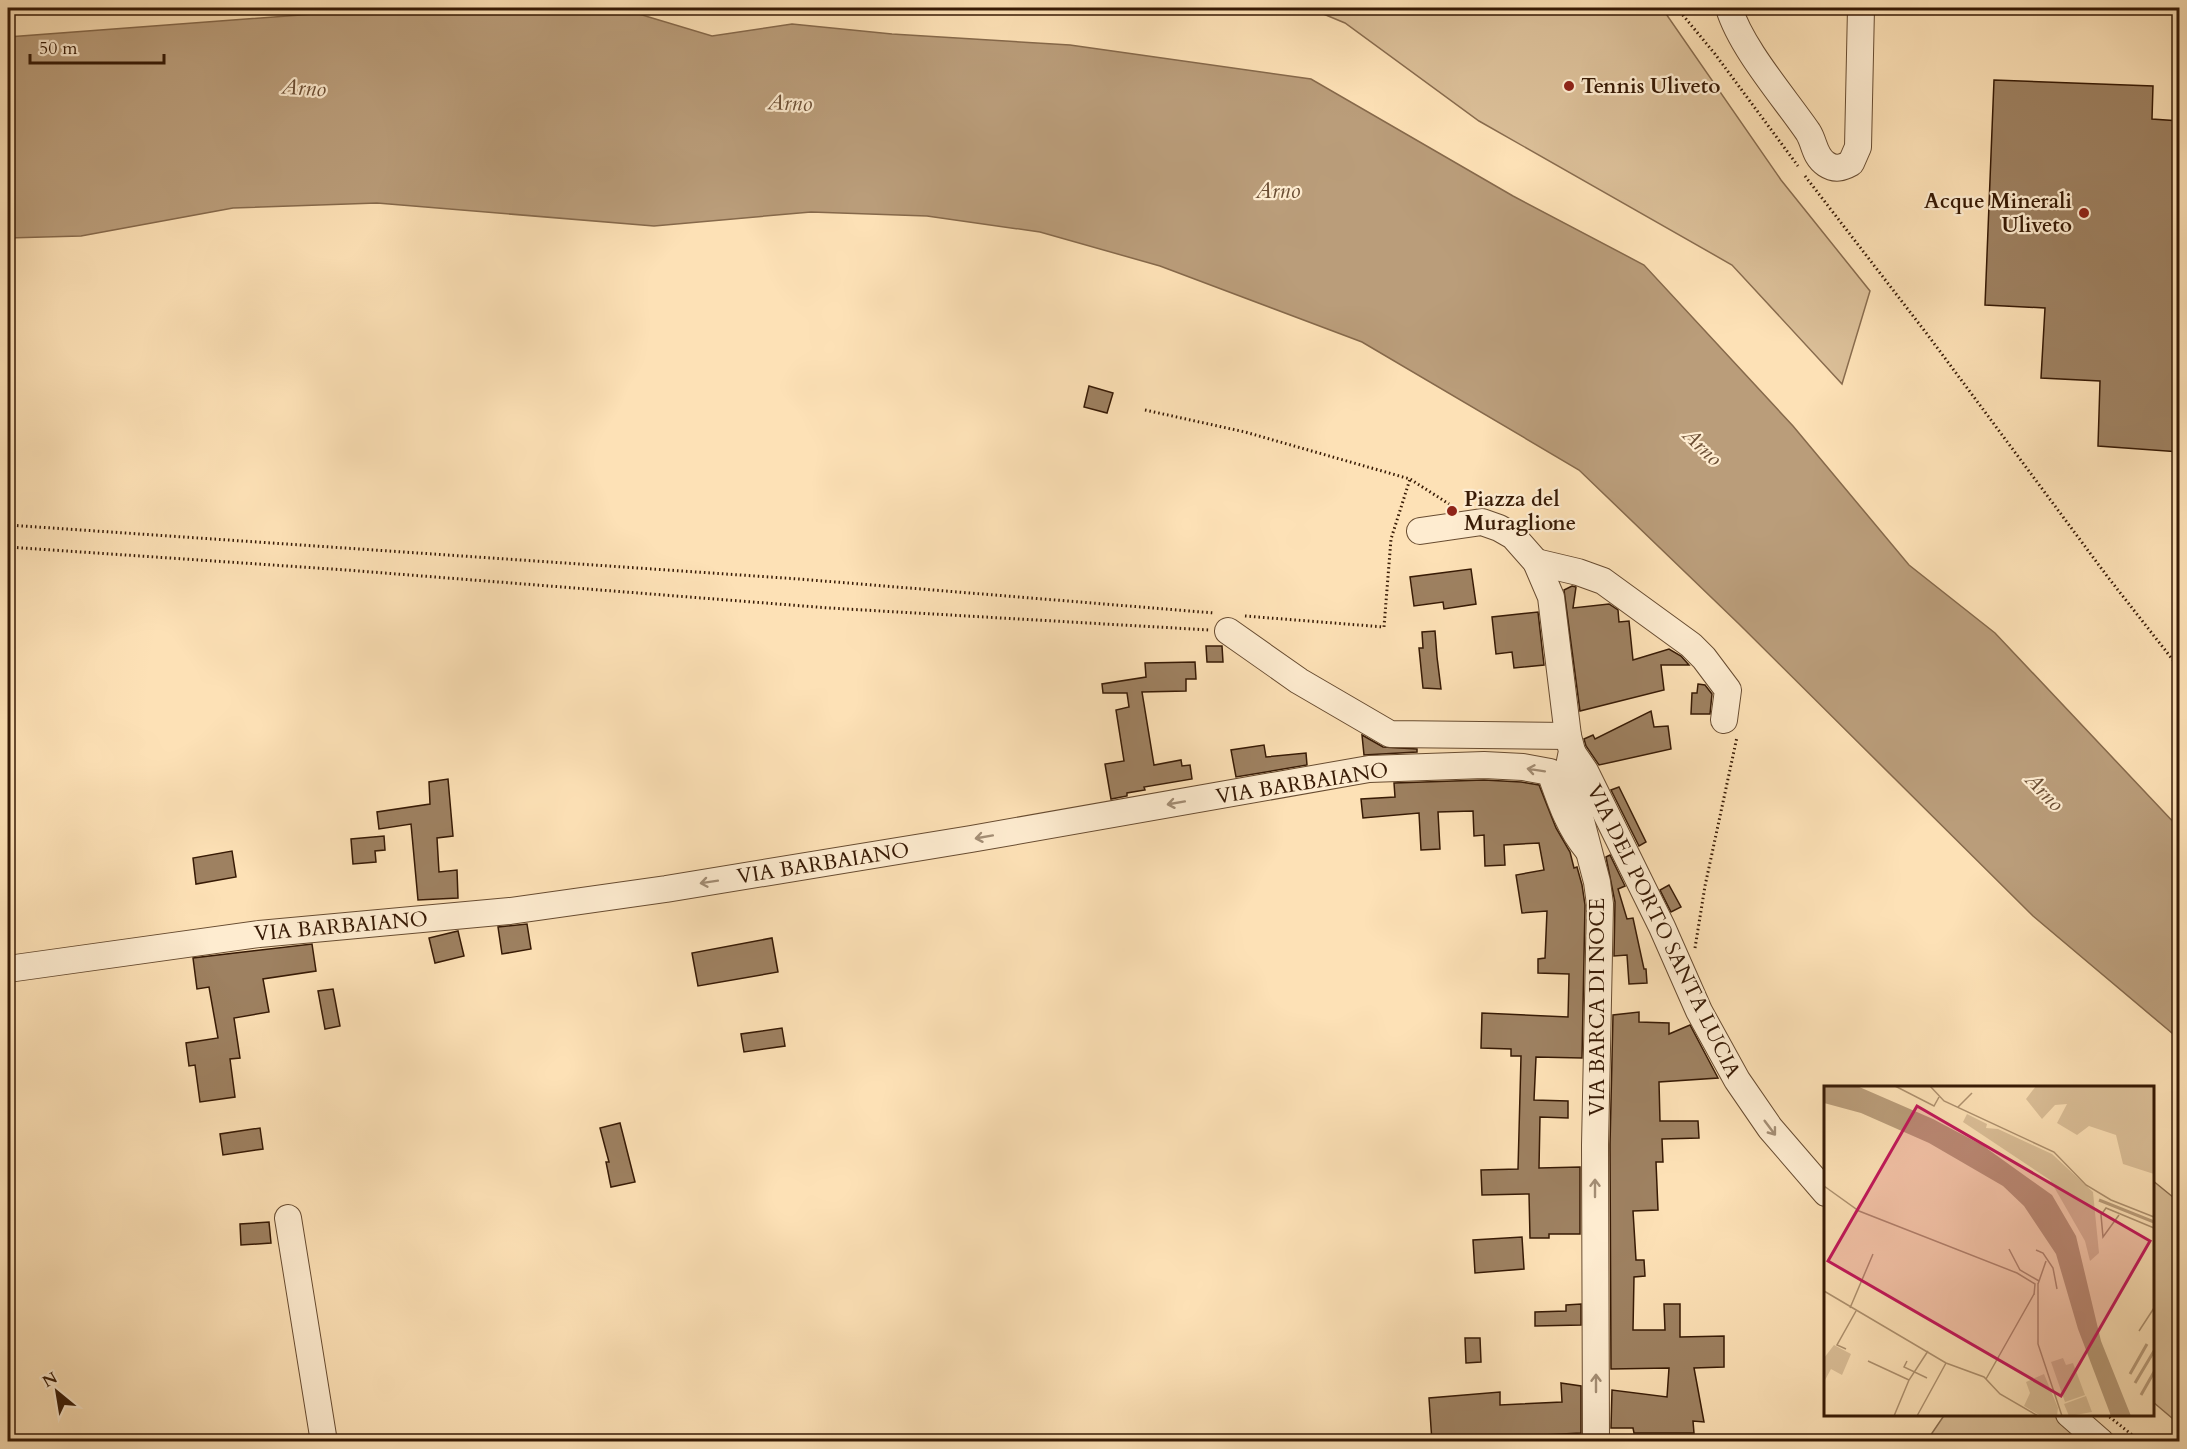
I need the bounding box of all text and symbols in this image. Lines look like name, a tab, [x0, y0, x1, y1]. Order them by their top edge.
scale bar	[30, 27, 164, 65]
text: 50 m	[39, 36, 78, 61]
water label: Arno	[280, 71, 327, 105]
place label: Tennis Uliveto	[1581, 72, 1721, 101]
marker: Tennis Uliveto	[1562, 79, 1576, 93]
water label: Arno	[766, 87, 813, 119]
water label: Arno	[1255, 176, 1300, 206]
place label: Acque Minerali Uliveto	[1924, 187, 2072, 240]
marker: Acque Minerali Uliveto	[2077, 206, 2091, 220]
water label: Arno	[1675, 420, 1729, 473]
place label: Piazza del Muraglione	[1464, 485, 1576, 538]
marker: Piazza del Muraglione	[1445, 504, 1459, 518]
street label: VIA BARBAIANO	[1214, 756, 1390, 811]
one-way arrow	[1527, 764, 1546, 775]
water label: Arno	[2017, 764, 2071, 818]
street label: VIA DEL PORTO SANTA LUCIA	[1580, 780, 1747, 1083]
one-way arrow	[1167, 798, 1187, 809]
one-way arrow	[975, 832, 995, 843]
street label: VIA BARBAIANO	[735, 836, 911, 891]
one-way arrow	[700, 877, 719, 888]
street label: VIA BARCA DI NOCE	[1583, 898, 1612, 1116]
street label: VIA BARBAIANO	[253, 904, 429, 949]
inset map	[1824, 1086, 2154, 1416]
one-way arrow	[1764, 1119, 1777, 1135]
one-way arrow	[1589, 1179, 1601, 1199]
north arrow	[27, 1362, 87, 1422]
text: N	[38, 1367, 62, 1393]
one-way arrow	[1590, 1374, 1602, 1394]

